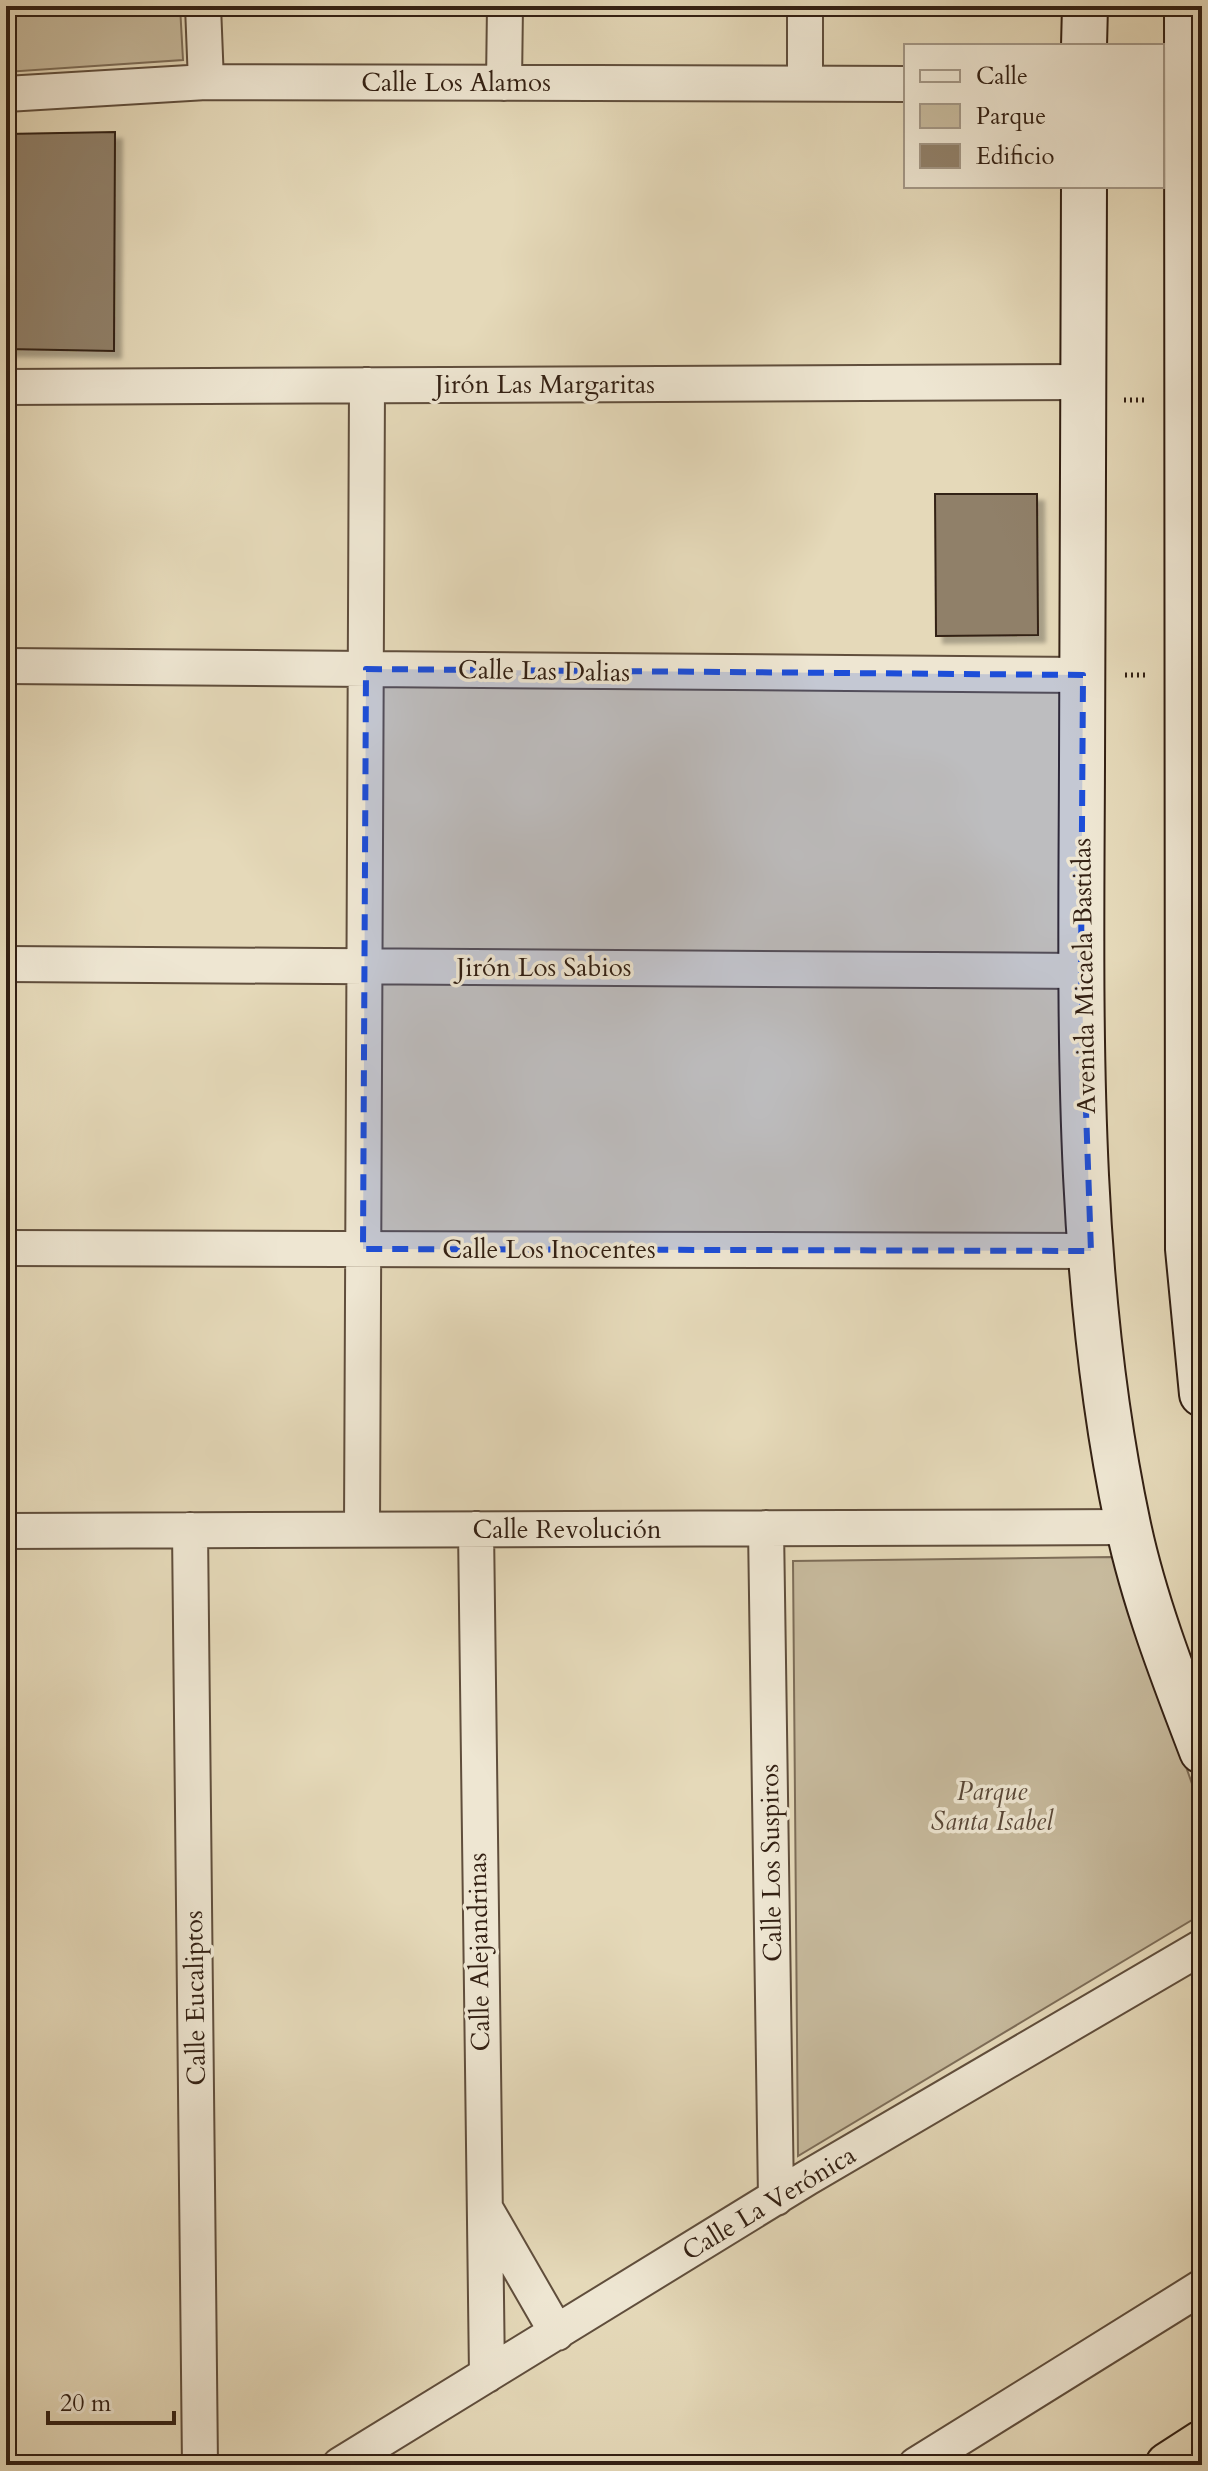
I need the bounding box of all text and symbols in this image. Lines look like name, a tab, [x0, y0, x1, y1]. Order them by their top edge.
legend	[904, 44, 1164, 188]
text: Calle	[976, 60, 1028, 93]
street label: Calle Los Alamos	[361, 65, 551, 100]
text: Parque	[976, 100, 1046, 133]
text: Edificio	[976, 140, 1055, 173]
street label: Jirón Las Margaritas	[431, 367, 655, 402]
street label: Calle Las Dalias	[458, 652, 630, 690]
street label: Avenida Micaela Bastidas	[1064, 838, 1104, 1114]
street label: Jirón Los Sabios	[452, 950, 632, 985]
street label: Calle Los Inocentes	[442, 1232, 656, 1267]
street label: Calle Revolución	[472, 1512, 662, 1547]
street label: Calle Los Suspiros	[752, 1764, 790, 1962]
park label: Parque Santa Isabel	[931, 1774, 1054, 1839]
street label: Calle Alejandrinas	[460, 1852, 498, 2052]
street label: Calle Eucaliptos	[176, 1910, 214, 2086]
street label: Calle La Verónica	[676, 2137, 862, 2269]
scale bar	[48, 2375, 174, 2425]
text: 20 m	[60, 2387, 112, 2420]

